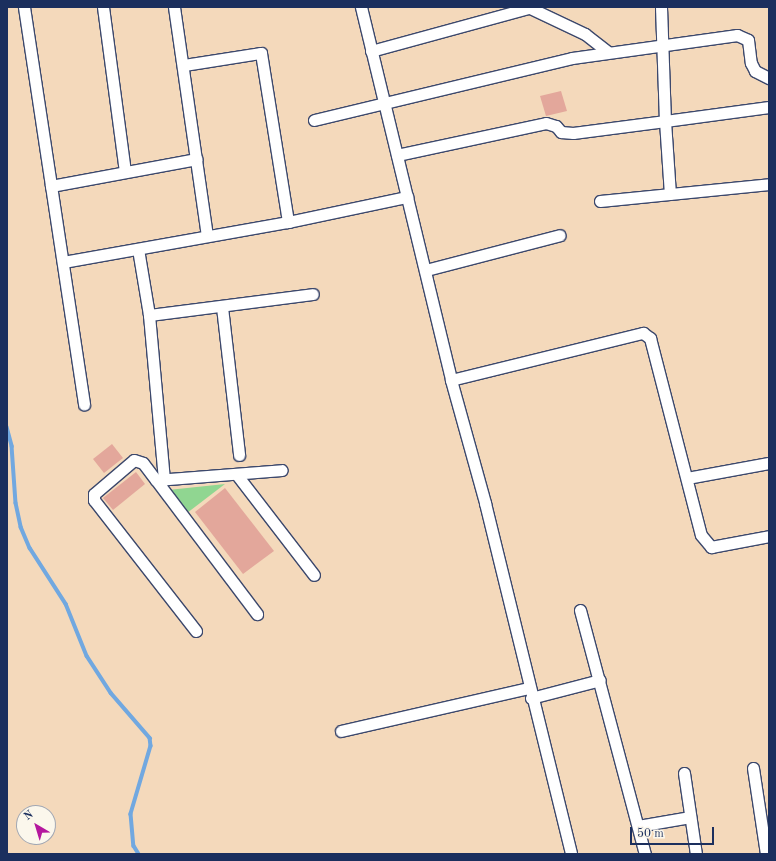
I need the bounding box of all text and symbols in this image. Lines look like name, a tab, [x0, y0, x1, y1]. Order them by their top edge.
north arrow	[16, 805, 56, 845]
text: N	[22, 809, 36, 823]
scale bar	[632, 819, 716, 845]
text: 50 m	[637, 828, 664, 840]

